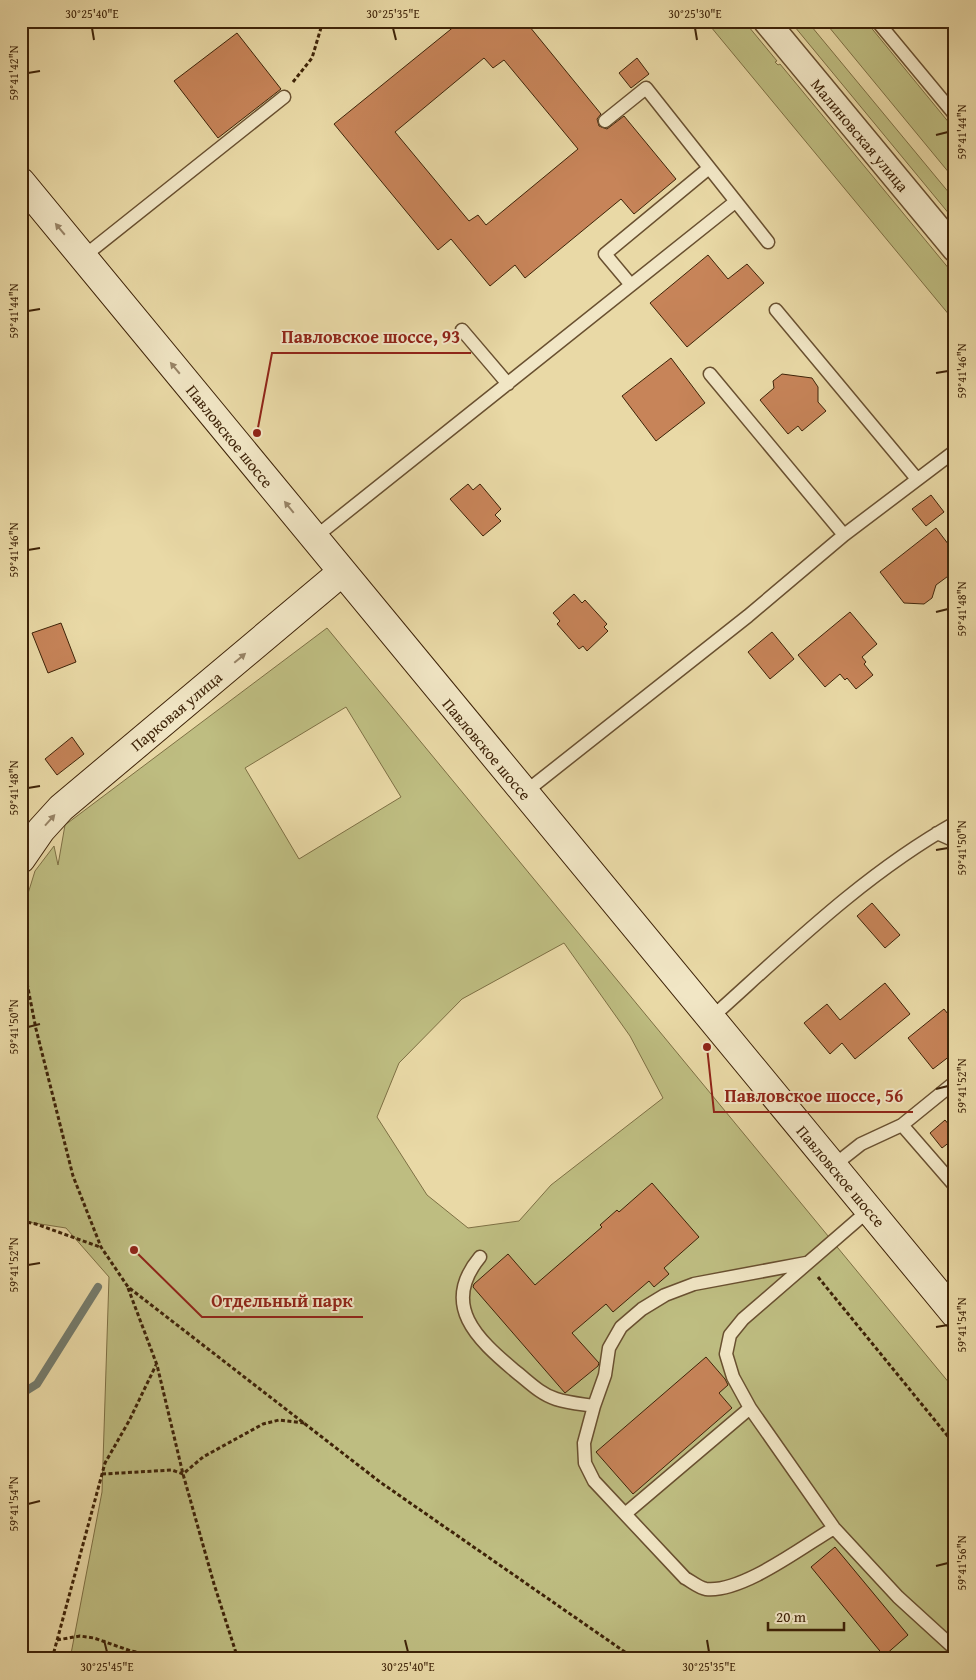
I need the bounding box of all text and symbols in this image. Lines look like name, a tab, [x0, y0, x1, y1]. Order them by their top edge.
text: 30°25'40"E	[65, 5, 119, 22]
text: 30°25'35"E	[366, 5, 420, 22]
text: 30°25'30"E	[668, 5, 722, 22]
text: 59°41'42"N	[5, 45, 22, 101]
street label: Малиновская улица	[805, 73, 915, 197]
text: 59°41'44"N	[953, 104, 970, 160]
one-way arrow	[55, 223, 66, 236]
text: 59°41'44"N	[5, 283, 22, 339]
callout: Павловское шоссе, 93	[272, 320, 471, 353]
text: Павловское шоссе, 93	[282, 323, 460, 350]
text: 59°41'46"N	[953, 343, 970, 399]
one-way arrow	[169, 362, 180, 375]
street label: Павловское шоссе	[181, 379, 279, 493]
one-way arrow	[284, 501, 295, 514]
text: 59°41'46"N	[5, 522, 22, 578]
text: 59°41'48"N	[953, 581, 970, 637]
one-way arrow	[233, 652, 246, 663]
street label: Парковая улица	[125, 665, 227, 757]
street label: Павловское шоссе	[437, 693, 537, 805]
text: 59°41'48"N	[5, 760, 22, 816]
one-way arrow	[44, 814, 56, 826]
text: 59°41'50"N	[953, 820, 970, 876]
text: 59°41'50"N	[5, 999, 22, 1055]
text: 59°41'52"N	[953, 1058, 970, 1114]
callout: Павловское шоссе, 56	[714, 1079, 913, 1112]
text: Павловское шоссе, 56	[725, 1082, 903, 1109]
street label: Павловское шоссе	[791, 1120, 891, 1232]
text: 59°41'52"N	[5, 1237, 22, 1293]
callout: Отдельный парк	[202, 1284, 363, 1317]
text: Отдельный парк	[211, 1287, 353, 1314]
text: 59°41'54"N	[953, 1297, 970, 1353]
text: 59°41'54"N	[5, 1476, 22, 1532]
text: 59°41'56"N	[953, 1535, 970, 1591]
scale bar	[768, 1600, 845, 1632]
text: 20 m	[776, 1606, 807, 1627]
text: 30°25'45"E	[80, 1658, 134, 1675]
text: 30°25'40"E	[381, 1658, 435, 1675]
text: 30°25'35"E	[682, 1658, 736, 1675]

